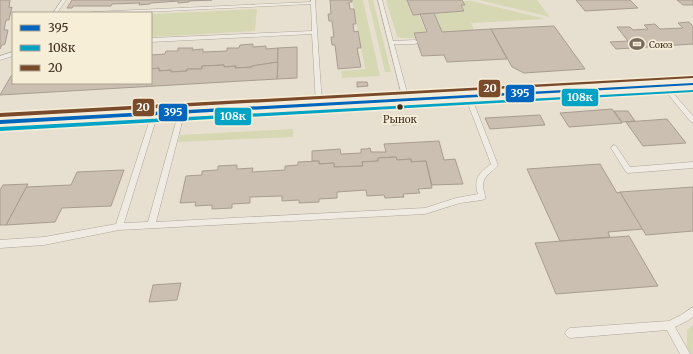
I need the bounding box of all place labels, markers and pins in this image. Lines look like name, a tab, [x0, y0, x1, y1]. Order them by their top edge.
sports icon: Союз	[628, 35, 646, 53]
place label: Союз	[649, 39, 673, 50]
marker: Рынок	[395, 102, 405, 112]
place label: Рынок	[383, 113, 418, 126]

